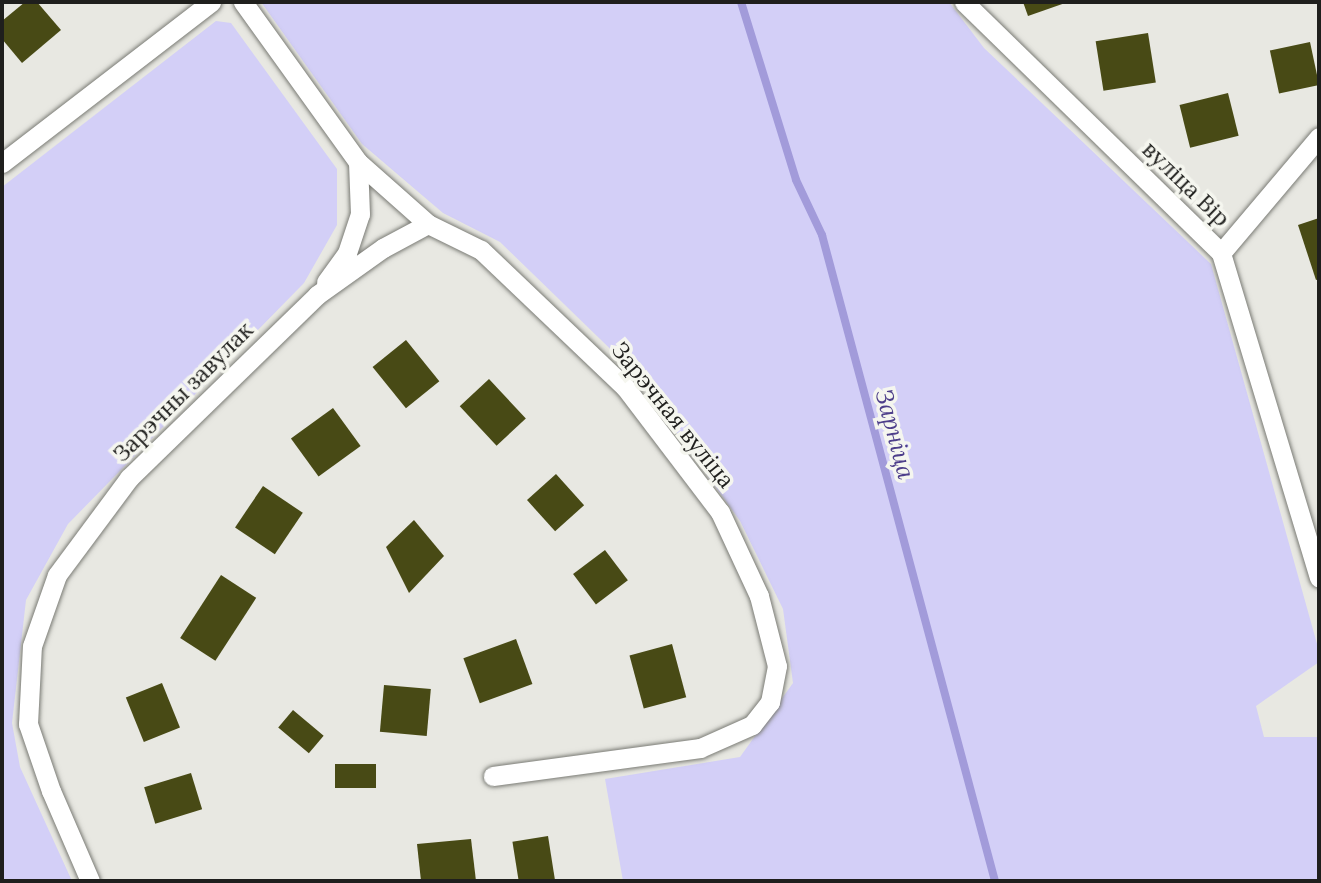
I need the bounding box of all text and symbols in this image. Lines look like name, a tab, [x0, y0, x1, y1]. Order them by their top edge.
street label: вуліца Вір	[1137, 136, 1235, 232]
street label: Зарэчны завулак	[107, 316, 259, 468]
street label: Зарэчная вуліца	[606, 336, 740, 494]
water label: Зарніца	[869, 386, 921, 482]

